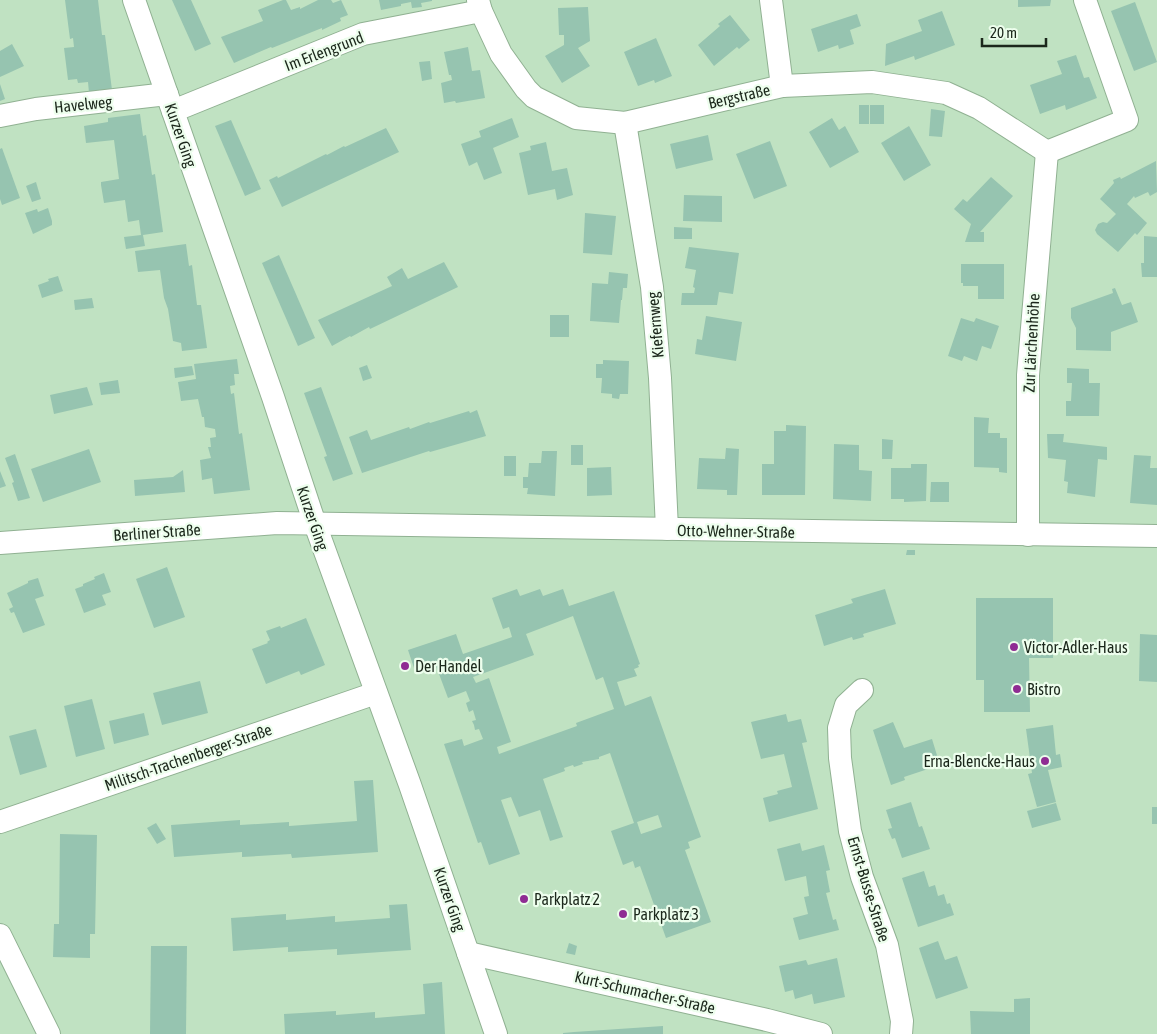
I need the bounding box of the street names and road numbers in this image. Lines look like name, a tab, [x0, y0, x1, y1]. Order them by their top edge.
street label: Im Erlengrund	[282, 28, 366, 75]
street label: Bergstraße	[706, 80, 772, 113]
street label: Havelweg	[53, 92, 113, 117]
street label: Kurzer Ging	[161, 101, 200, 170]
street label: Kiefernweg	[643, 291, 668, 359]
street label: Zur Lärchenhöhe	[1019, 293, 1043, 393]
street label: Kurzer Ging	[293, 484, 332, 553]
street label: Berliner Straße	[113, 520, 201, 544]
street label: Otto-Wehner-Straße	[677, 521, 795, 541]
street label: Militsch-Trachenberger-Straße	[102, 720, 274, 795]
street label: Ernst-Busse-Straße	[844, 834, 894, 944]
street label: Kurzer Ging	[430, 865, 469, 934]
street label: Kurt-Schumacher-Straße	[573, 967, 717, 1017]

